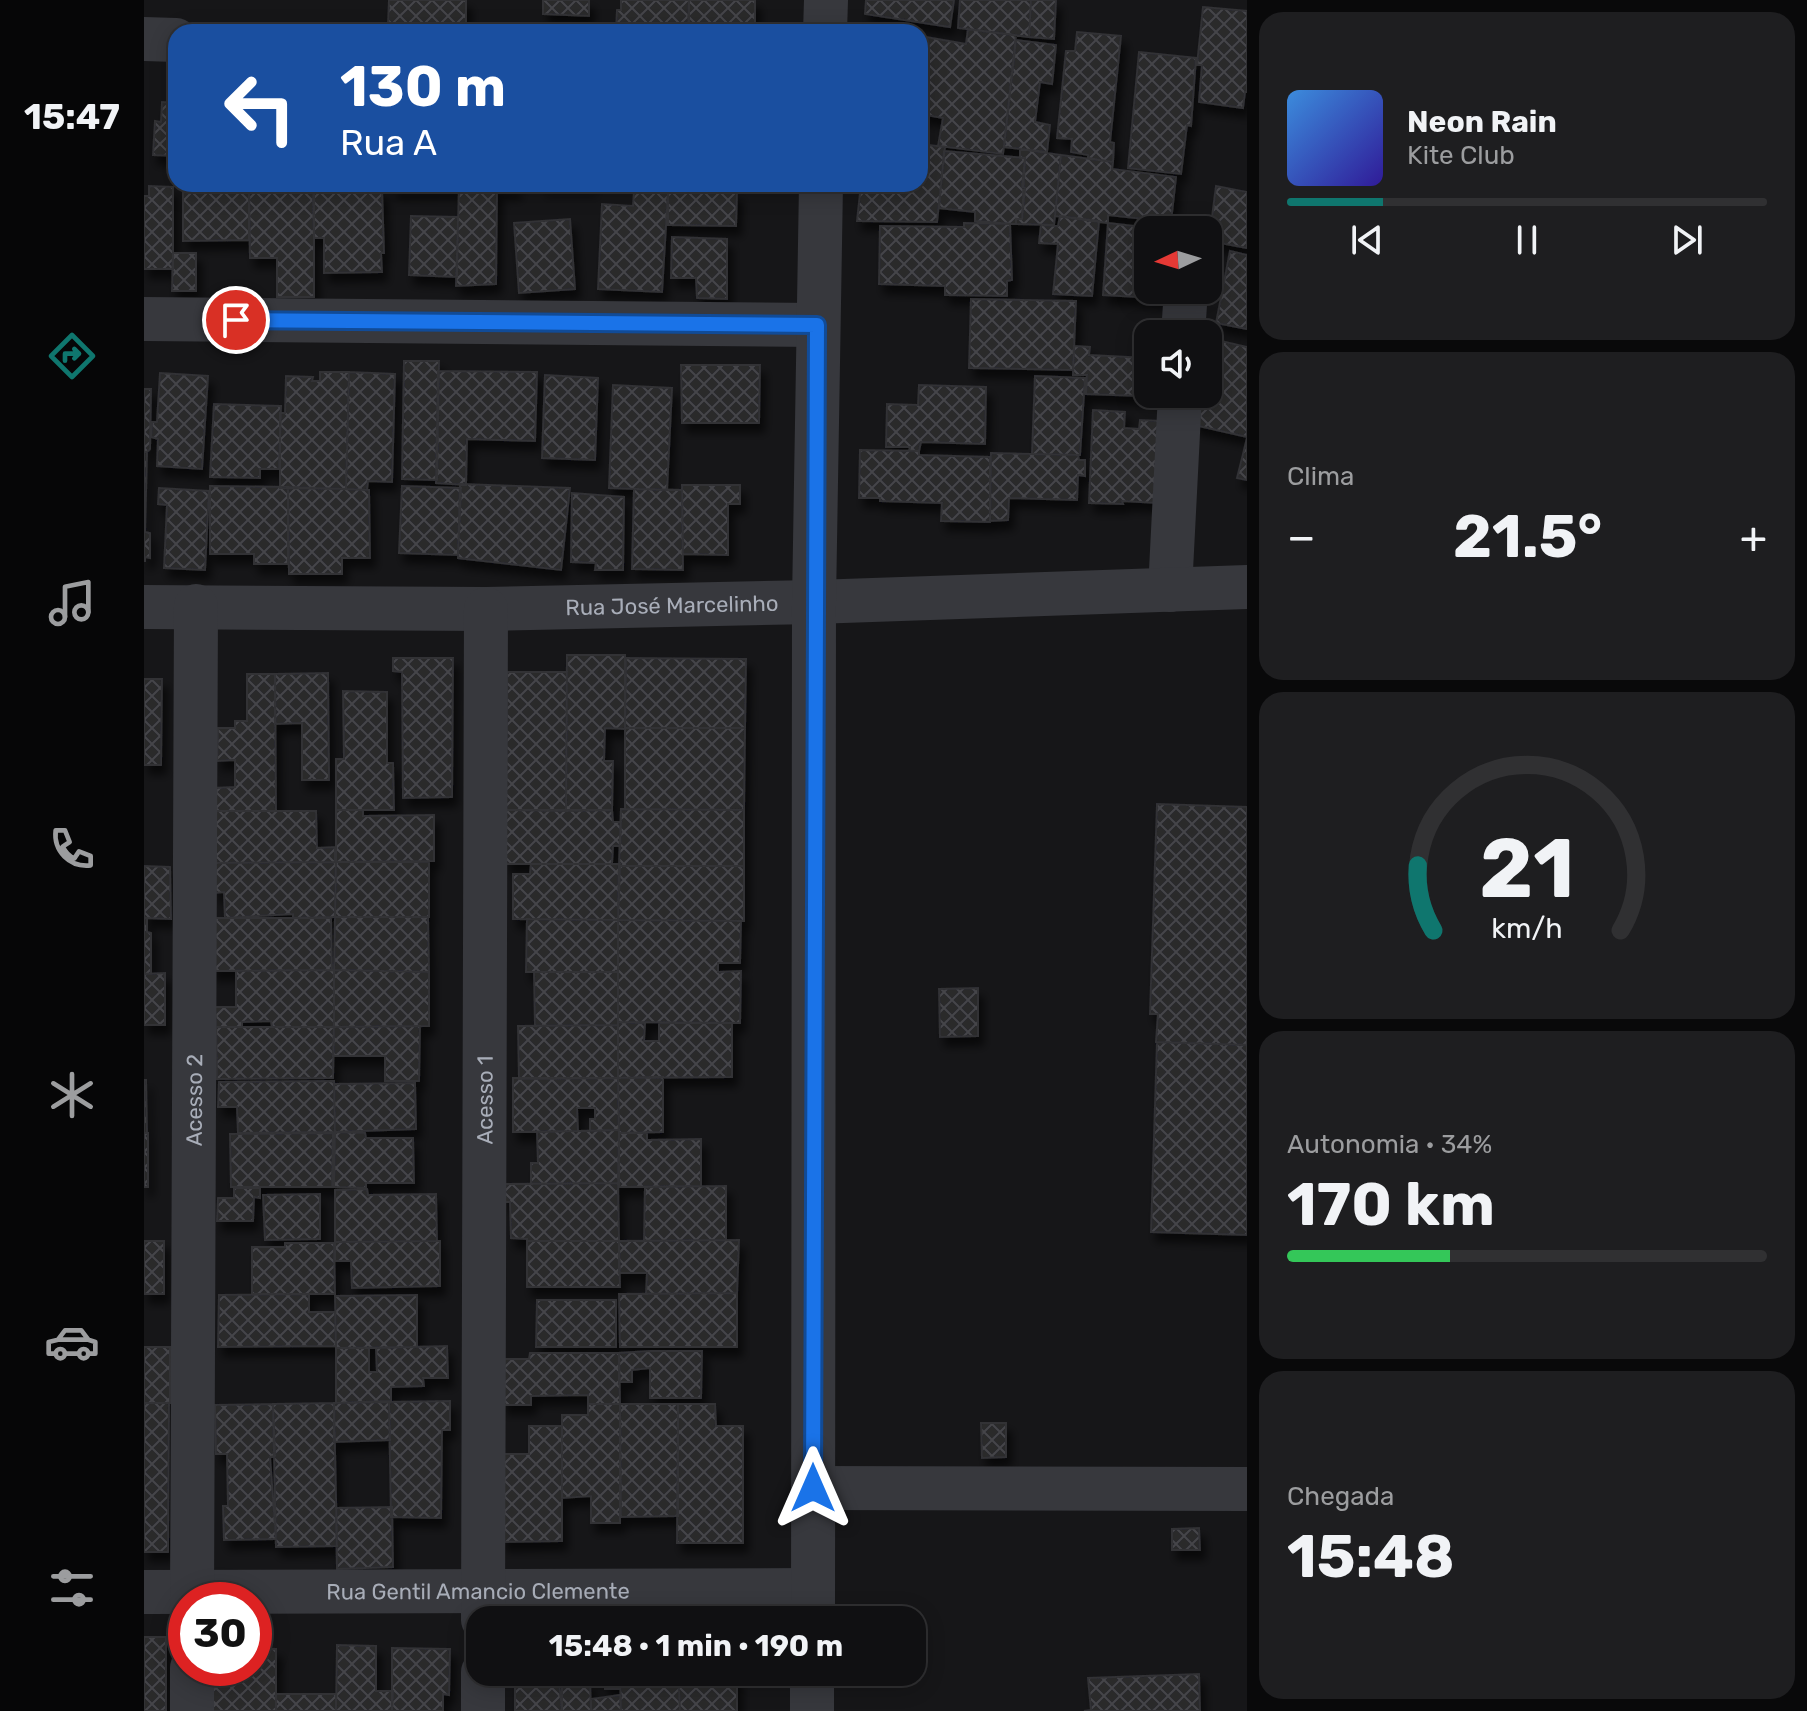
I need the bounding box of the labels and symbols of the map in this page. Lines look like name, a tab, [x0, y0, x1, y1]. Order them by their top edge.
north arrow	[1134, 216, 1222, 304]
pin	[202, 286, 270, 354]
street label: Rua José Marcelinho	[565, 589, 779, 621]
street label: Acesso 2	[180, 1054, 208, 1146]
street label: Acesso 1	[471, 1055, 498, 1145]
position arrow	[771, 1446, 855, 1530]
street label: Rua Gentil Amancio Clemente	[326, 1577, 630, 1605]
speed limit sign: 30	[168, 1582, 272, 1686]

